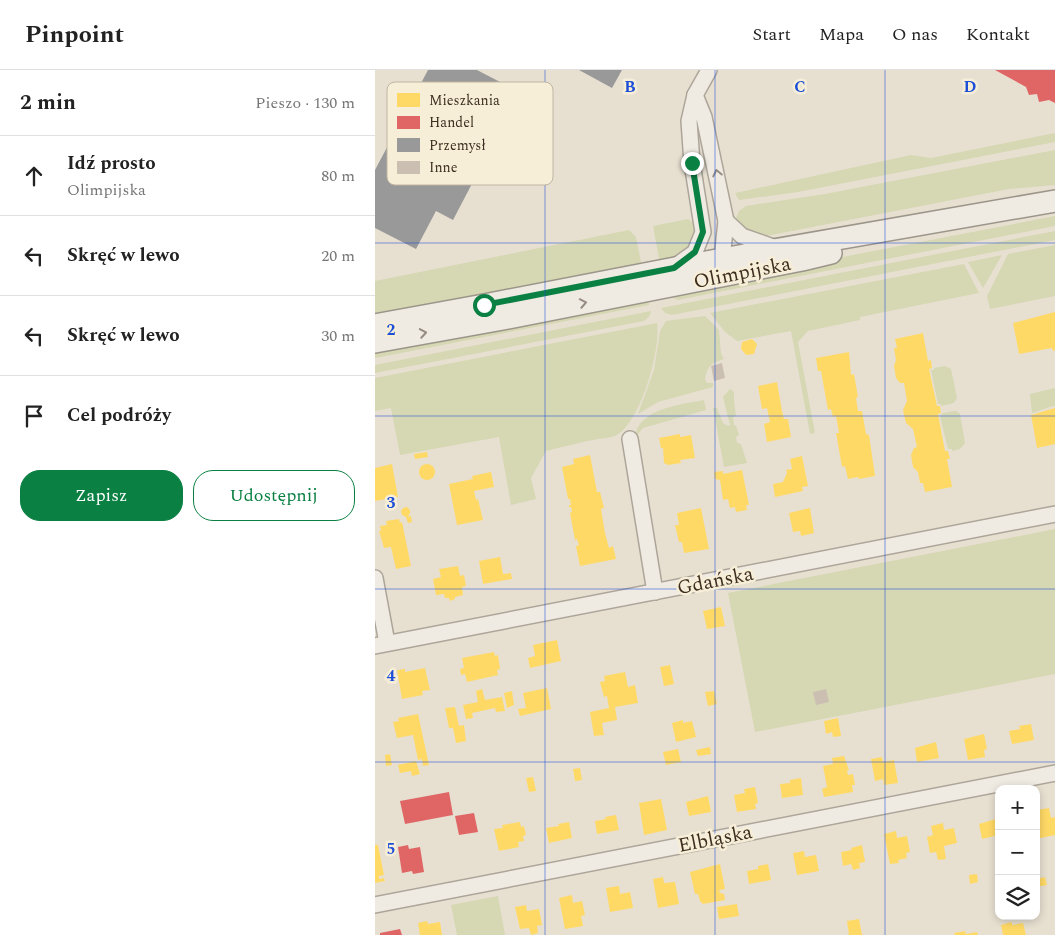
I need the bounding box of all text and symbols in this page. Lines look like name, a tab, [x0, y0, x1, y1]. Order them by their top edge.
text: Pinpoint	[25, 17, 124, 53]
text: Start	[752, 21, 791, 48]
text: Mapa	[819, 21, 864, 48]
text: O nas	[892, 21, 938, 48]
text: Kontakt	[966, 21, 1030, 48]
text: B	[624, 75, 636, 99]
text: C	[794, 75, 806, 99]
text: D	[964, 75, 977, 99]
legend	[387, 82, 553, 185]
text: 2 min	[20, 87, 76, 119]
text: Mieszkania	[429, 90, 500, 111]
text: Pieszo · 130 m	[255, 91, 355, 115]
text: Handel	[429, 112, 474, 133]
text: Przemysł	[429, 135, 486, 156]
text: Idź prosto	[67, 149, 156, 178]
route end	[681, 152, 704, 175]
text: Inne	[429, 157, 458, 178]
icon: ahead	[20, 162, 48, 190]
text: 80 m	[321, 164, 355, 188]
one-way arrow	[712, 168, 723, 177]
text: Olimpijska	[67, 178, 146, 202]
text: Skręć w lewo	[67, 241, 180, 270]
icon: left	[20, 242, 48, 270]
text: 20 m	[321, 244, 355, 268]
street label: Olimpijska	[691, 249, 794, 297]
route start	[473, 294, 496, 317]
one-way arrow	[578, 299, 587, 309]
text: 2	[387, 318, 396, 342]
text: Skręć w lewo	[67, 321, 180, 350]
icon: left	[20, 322, 48, 350]
text: 30 m	[321, 324, 355, 348]
one-way arrow	[419, 329, 427, 339]
text: Cel podróży	[67, 401, 171, 430]
icon: arrive	[20, 402, 48, 430]
button: Zapisz	[20, 470, 183, 521]
button: Udostępnij	[193, 470, 355, 521]
text: 3	[387, 491, 396, 515]
street label: Gdańska	[674, 559, 756, 603]
text: 4	[387, 664, 396, 688]
map controls	[995, 785, 1040, 920]
button: +	[995, 785, 1040, 830]
street label: Elbląska	[675, 817, 755, 861]
button: −	[995, 830, 1040, 875]
text: 5	[387, 837, 395, 861]
button: layers	[995, 875, 1040, 920]

